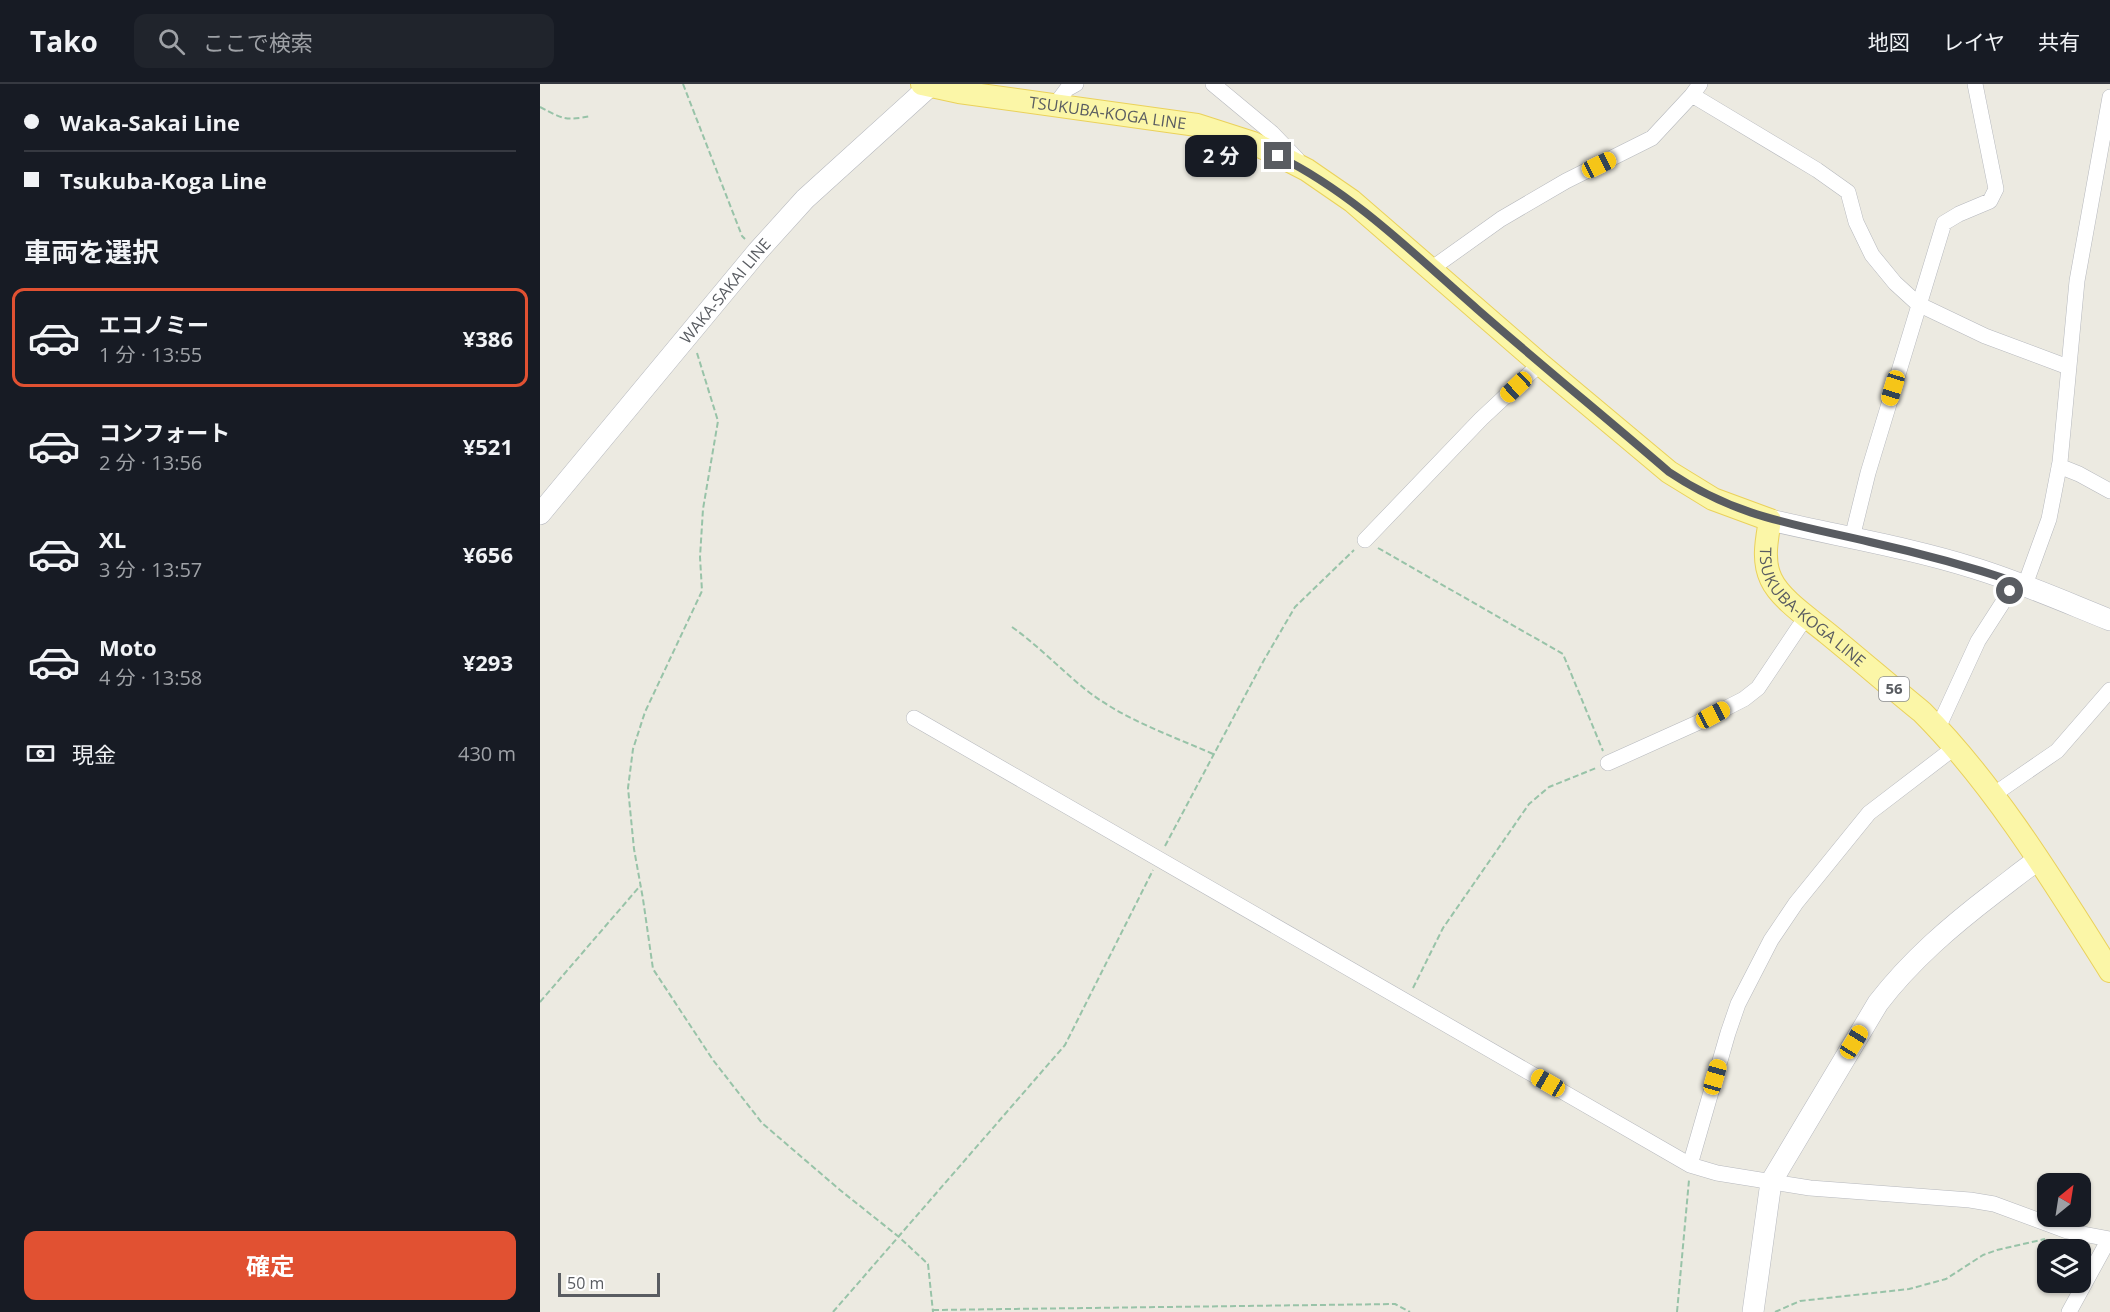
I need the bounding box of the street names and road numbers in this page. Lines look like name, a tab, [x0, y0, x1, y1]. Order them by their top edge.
street label: TSUKUBA-KOGA LINE	[1028, 91, 1188, 134]
street label: WAKA-SAKAI LINE	[675, 233, 776, 348]
street label: TSUKUBA-KOGA LINE	[1755, 547, 1871, 672]
road number: 56	[1879, 677, 1909, 701]

